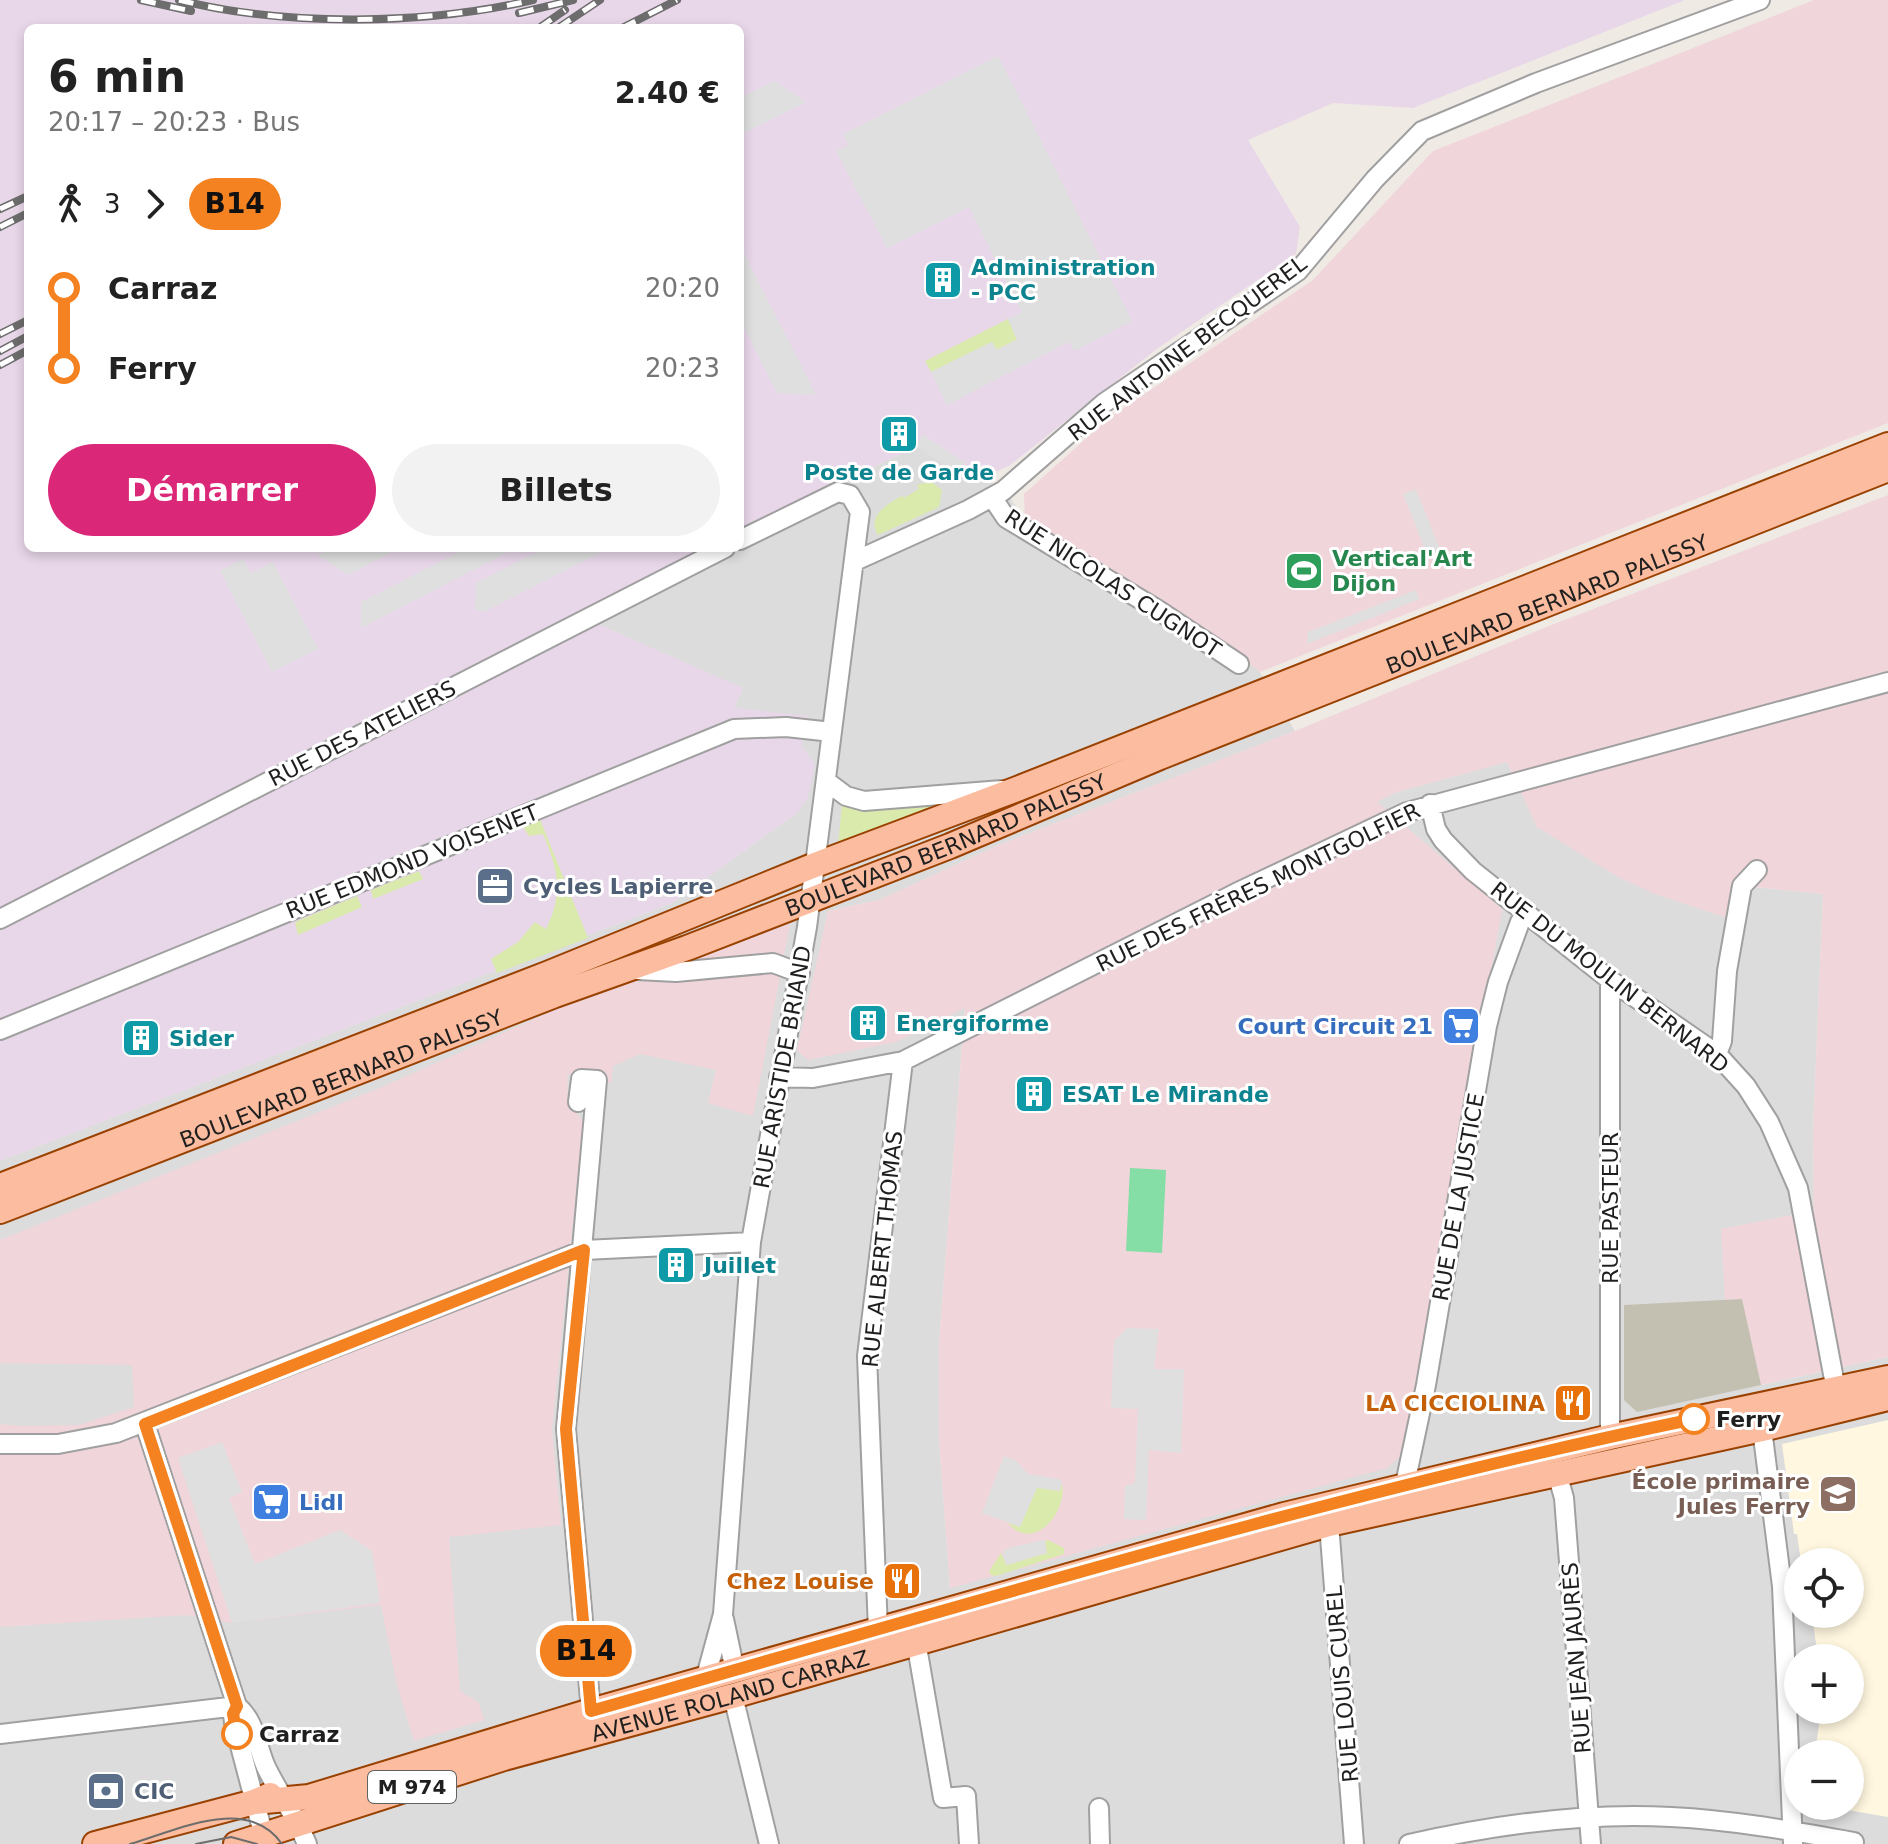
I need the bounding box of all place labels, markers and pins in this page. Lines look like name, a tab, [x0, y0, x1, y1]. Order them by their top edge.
place label: Administration - PCC	[971, 255, 1156, 305]
building icon: Administration - PCC	[922, 259, 964, 301]
building icon: Poste de Garde	[878, 413, 920, 455]
place label: Poste de Garde	[804, 460, 994, 485]
place label: Vertical'Art Dijon	[1332, 546, 1473, 596]
sports icon: Vertical'Art Dijon	[1283, 550, 1325, 592]
office icon: Cycles Lapierre	[474, 865, 516, 907]
place label: Cycles Lapierre	[523, 874, 713, 899]
building icon: Energiforme	[847, 1002, 889, 1044]
supermarket icon: Court Circuit 21	[1440, 1005, 1482, 1047]
place label: Energiforme	[896, 1011, 1049, 1036]
place label: Court Circuit 21	[1237, 1014, 1433, 1039]
building icon: Sider	[120, 1017, 162, 1059]
place label: Sider	[169, 1026, 234, 1051]
building icon: ESAT Le Mirande	[1013, 1073, 1055, 1115]
place label: ESAT Le Mirande	[1062, 1082, 1269, 1107]
building icon: Juillet	[655, 1244, 697, 1286]
place label: Juillet	[702, 1253, 776, 1278]
restaurant icon: LA CICCIOLINA	[1552, 1382, 1594, 1424]
place label: LA CICCIOLINA	[1365, 1391, 1545, 1416]
marker: Ferry	[1679, 1404, 1709, 1434]
place label: Ferry	[1716, 1407, 1781, 1432]
place label: École primaire Jules Ferry	[1631, 1469, 1810, 1519]
school or university icon: École primaire Jules Ferry	[1817, 1473, 1859, 1515]
supermarket icon: Lidl	[250, 1481, 292, 1523]
place label: Lidl	[299, 1490, 344, 1515]
restaurant icon: Chez Louise	[881, 1560, 923, 1602]
place label: Chez Louise	[726, 1569, 874, 1594]
marker: Carraz	[222, 1719, 252, 1749]
place label: Carraz	[259, 1722, 339, 1747]
bank icon: CIC	[85, 1770, 127, 1812]
place label: CIC	[134, 1779, 174, 1804]

